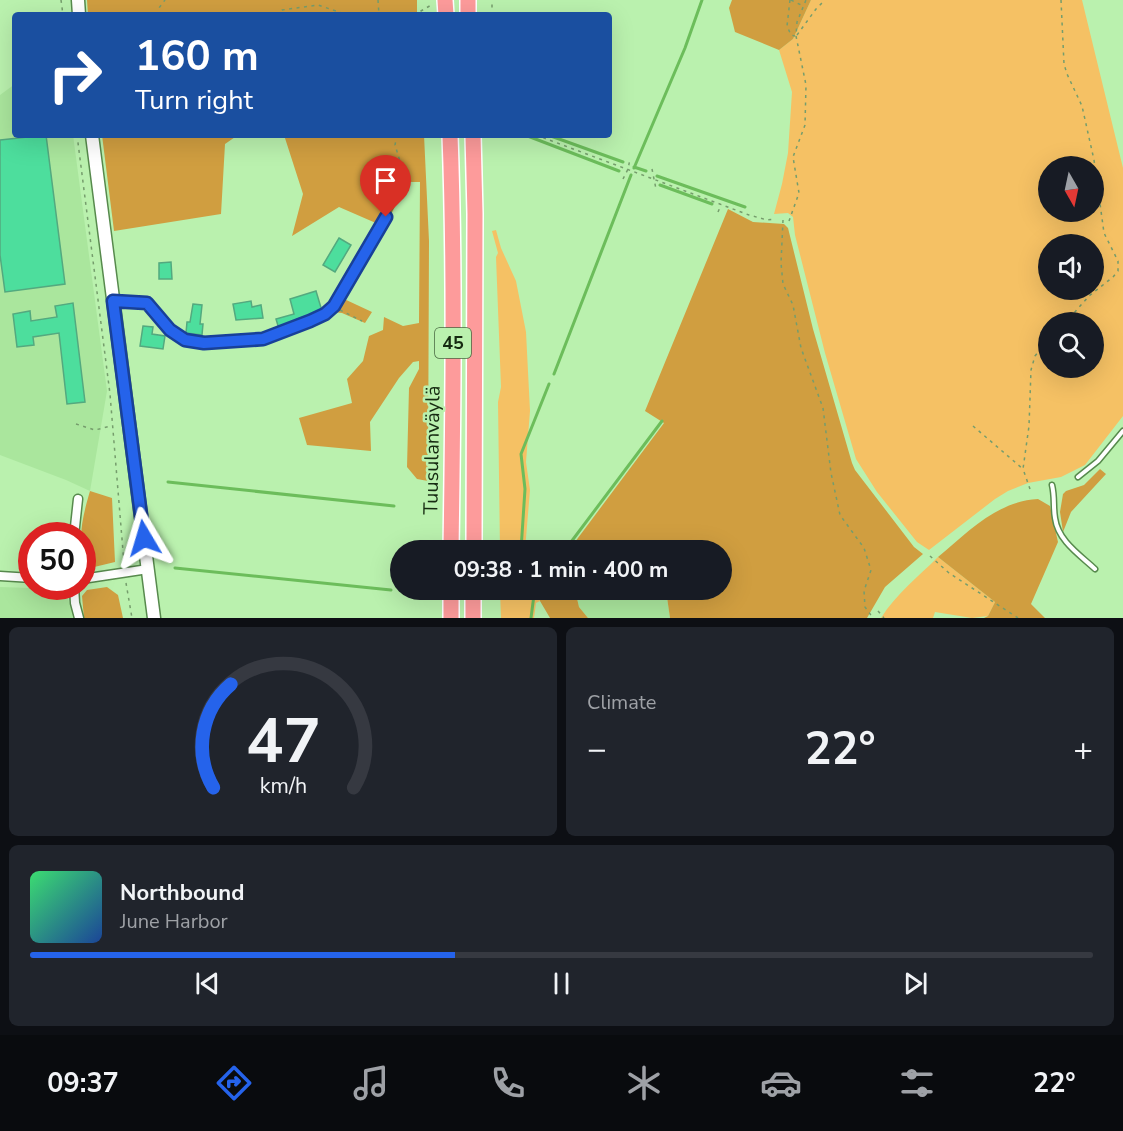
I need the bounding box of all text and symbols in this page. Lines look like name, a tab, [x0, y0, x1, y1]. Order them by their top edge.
text: 160 m	[135, 28, 259, 85]
icon: right	[36, 36, 114, 114]
text: Turn right	[135, 82, 253, 119]
pin	[360, 155, 411, 217]
north arrow	[1038, 156, 1104, 222]
map controls	[1038, 156, 1104, 378]
icon: arrive	[369, 164, 402, 197]
button: sound	[1038, 234, 1104, 300]
button: search	[1038, 312, 1104, 378]
road number: 45	[435, 328, 471, 358]
street label: Tuusulanväylä	[417, 385, 447, 515]
position arrow	[112, 506, 176, 570]
speed limit sign: 50	[18, 522, 96, 600]
text: 09:38 · 1 min · 400 m	[454, 555, 668, 585]
text: Climate	[587, 689, 656, 716]
text: 47	[246, 699, 320, 784]
text: 22°	[804, 719, 876, 780]
text: −	[587, 727, 607, 772]
text: +	[1073, 727, 1093, 772]
text: km/h	[259, 772, 307, 802]
text: Northbound	[120, 878, 244, 908]
text: June Harbor	[120, 908, 228, 935]
icon: previous	[191, 967, 224, 1000]
icon: pause	[545, 967, 578, 1000]
icon: next	[899, 967, 932, 1000]
icon: directions	[213, 1062, 255, 1104]
icon: music	[350, 1062, 392, 1104]
icon: phone	[487, 1062, 529, 1104]
icon: climate	[623, 1062, 665, 1104]
icon: car	[760, 1062, 802, 1104]
icon: filters	[896, 1062, 938, 1104]
text: 09:37	[47, 1065, 119, 1102]
text: 22°	[1033, 1065, 1076, 1102]

